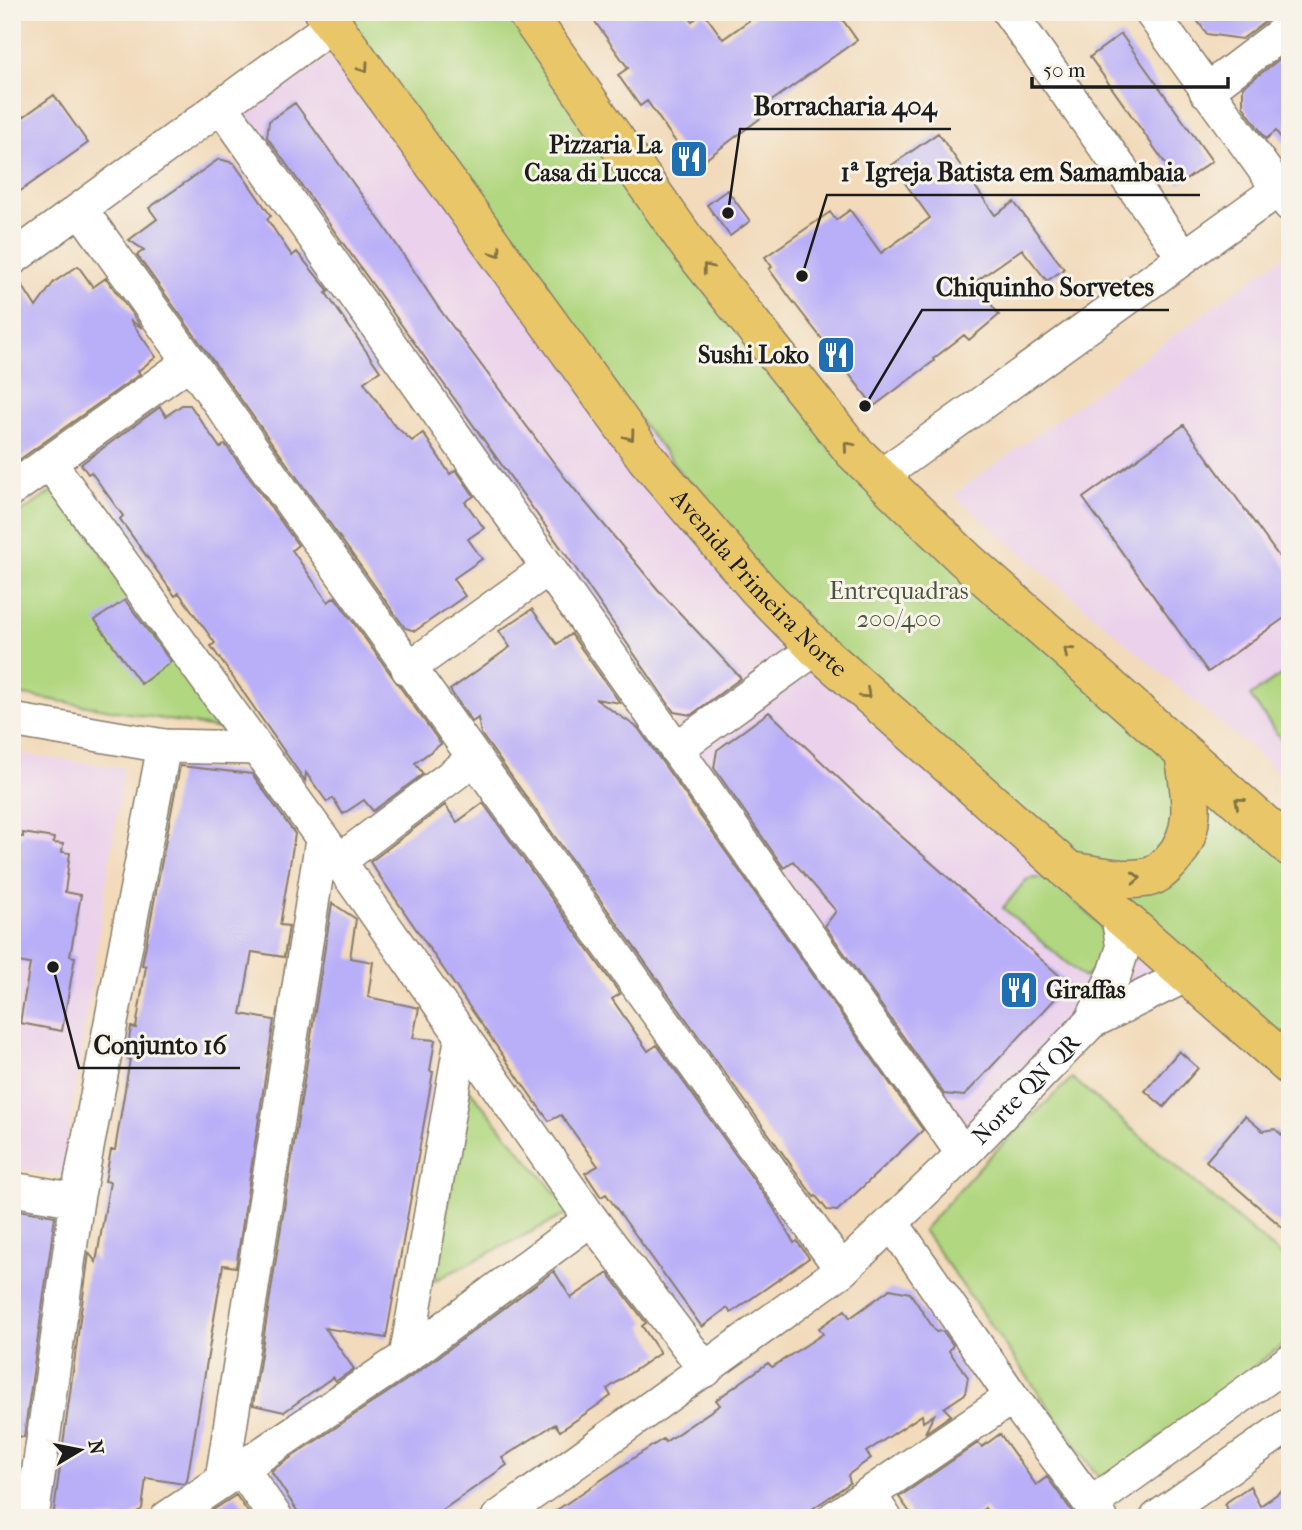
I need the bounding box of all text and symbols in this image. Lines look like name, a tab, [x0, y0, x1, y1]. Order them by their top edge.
scale bar	[1032, 46, 1228, 90]
text: 50 m	[1043, 58, 1086, 82]
one-way arrow	[356, 60, 368, 73]
callout: Borracharia 404	[740, 82, 951, 129]
text: Borracharia 404	[753, 91, 938, 123]
place label: Pizzaria La Casa di Lucca	[524, 131, 663, 187]
restaurant icon: Pizzaria La Casa di Lucca	[668, 138, 710, 180]
callout: 1ª Igreja Batista em Samambaia	[827, 148, 1200, 195]
text: 1ª Igreja Batista em Samambaia	[841, 157, 1186, 188]
one-way arrow	[489, 244, 501, 257]
one-way arrow	[702, 263, 715, 275]
callout: Chiquinho Sorvetes	[922, 263, 1169, 310]
text: Chiquinho Sorvetes	[936, 272, 1155, 303]
restaurant icon: Sushi Loko	[815, 334, 857, 376]
place label: Sushi Loko	[698, 341, 809, 369]
one-way arrow	[622, 428, 635, 441]
one-way arrow	[844, 441, 856, 454]
street label: Avenida Primeira Norte	[664, 483, 853, 683]
park label: Entrequadras 200/400	[829, 577, 969, 633]
one-way arrow	[1064, 647, 1077, 659]
one-way arrow	[858, 686, 871, 698]
one-way arrow	[1234, 798, 1247, 810]
one-way arrow	[1130, 870, 1141, 885]
restaurant icon: Giraffas	[998, 969, 1040, 1011]
place label: Giraffas	[1046, 976, 1126, 1004]
callout: Conjunto 16	[79, 1021, 240, 1068]
street label: Norte QN QR	[966, 1027, 1087, 1150]
text: Conjunto 16	[93, 1030, 227, 1061]
north arrow	[46, 1414, 116, 1484]
text: N	[84, 1438, 108, 1457]

